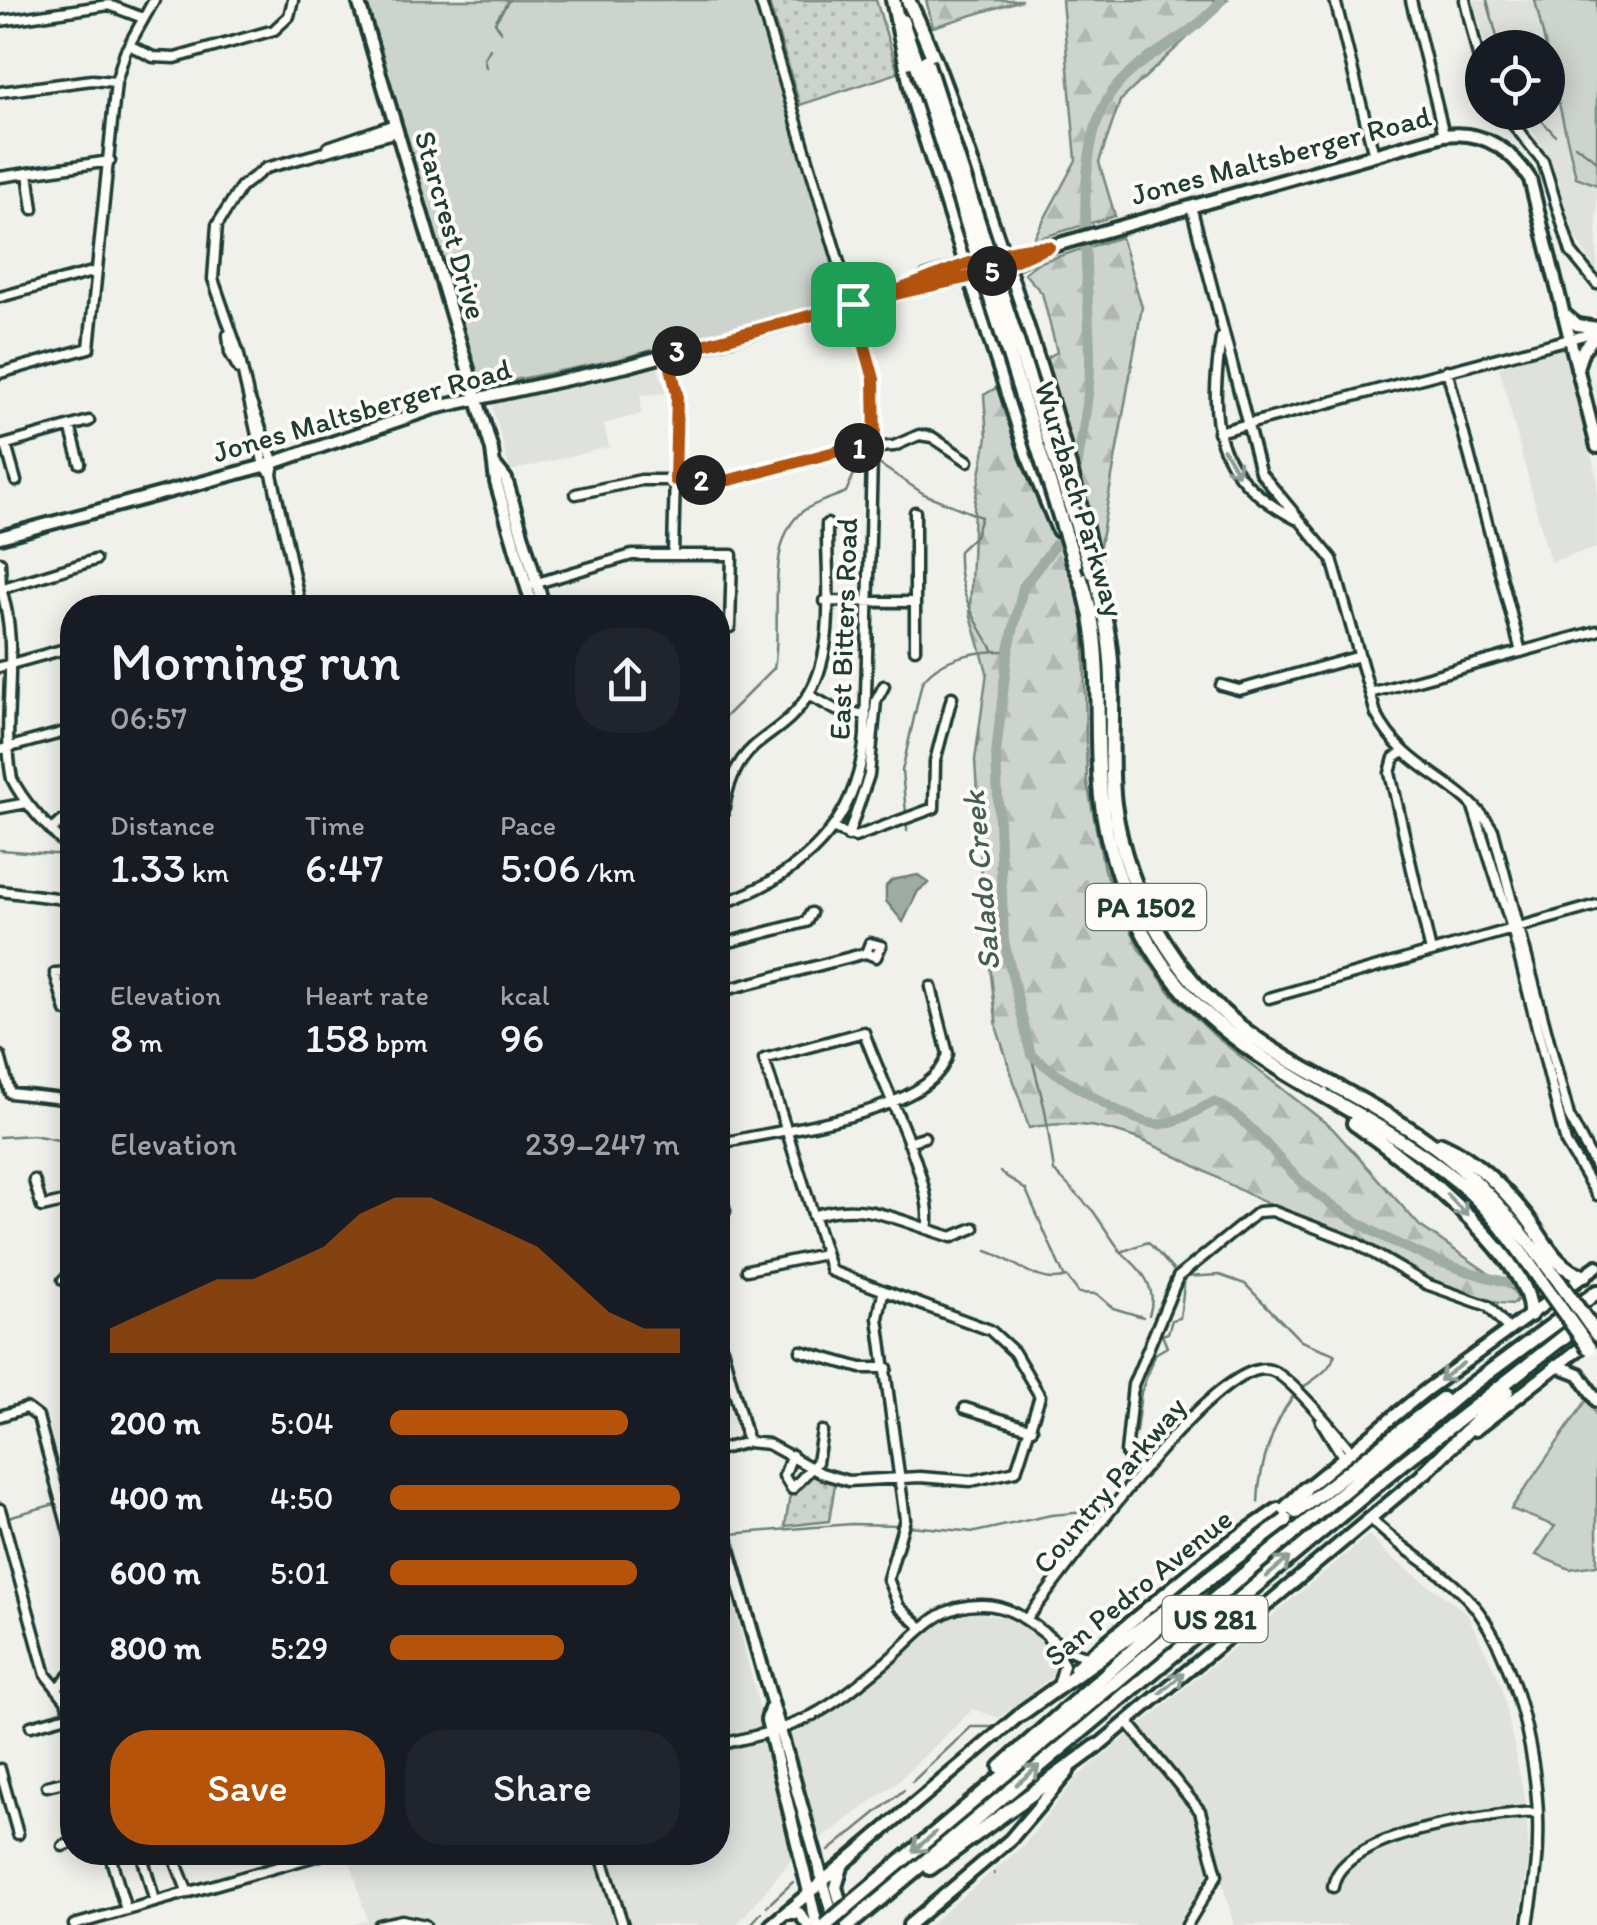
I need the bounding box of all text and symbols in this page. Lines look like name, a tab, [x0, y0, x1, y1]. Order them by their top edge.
map controls	[1465, 30, 1565, 130]
button: locate	[1465, 30, 1565, 130]
street label: Jones Maltsberger Road	[1127, 97, 1436, 213]
street label: Starcrest Drive	[406, 127, 496, 323]
pin: 5	[967, 246, 1017, 296]
text: 5	[985, 254, 999, 288]
pin	[811, 262, 896, 347]
icon: arrive	[826, 277, 881, 332]
pin: 3	[652, 326, 702, 376]
text: 3	[669, 334, 685, 368]
street label: Jones Maltsberger Road	[208, 349, 516, 470]
street label: Wurzbach Parkway	[1027, 377, 1133, 621]
pin: 1	[834, 423, 884, 473]
text: 1	[853, 431, 866, 465]
one-way arrow	[1221, 447, 1241, 476]
pin: 2	[676, 455, 726, 505]
text: 2	[694, 463, 708, 497]
street label: East Bitters Road	[821, 517, 865, 741]
text: Morning run	[110, 628, 401, 694]
button: share	[575, 628, 680, 733]
text: 06:57	[110, 699, 187, 737]
water label: Salado Creek	[954, 788, 1008, 972]
text: Distance	[110, 808, 215, 842]
text: Time	[305, 808, 365, 842]
text: Pace	[500, 808, 556, 842]
text: 1.33	[110, 842, 186, 893]
text: 6:47	[305, 842, 384, 893]
text: 5:06	[500, 842, 580, 893]
text: km	[186, 855, 229, 889]
text: /km	[580, 855, 636, 889]
road number: PA 1502	[1086, 884, 1206, 930]
text: Elevation	[110, 978, 221, 1012]
text: Heart rate	[305, 978, 429, 1012]
text: kcal	[500, 978, 550, 1012]
text: 8	[110, 1012, 133, 1063]
text: 158	[305, 1012, 370, 1063]
text: 96	[500, 1012, 544, 1063]
text: m	[133, 1025, 163, 1059]
text: bpm	[370, 1025, 428, 1059]
text: Elevation	[110, 1125, 237, 1163]
text: 239–247 m	[525, 1125, 680, 1163]
one-way arrow	[1445, 1192, 1468, 1217]
one-way arrow	[1438, 1361, 1465, 1382]
street label: Country Parkway	[1024, 1389, 1194, 1581]
text: 200 m	[110, 1404, 200, 1442]
text: 5:04	[270, 1404, 334, 1442]
text: 400 m	[110, 1479, 203, 1517]
text: 4:50	[270, 1479, 334, 1517]
street label: San Pedro Avenue	[1036, 1500, 1240, 1674]
text: 600 m	[110, 1554, 200, 1592]
text: 5:01	[270, 1554, 329, 1592]
one-way arrow	[1264, 1556, 1290, 1578]
road number: US 281	[1162, 1596, 1268, 1642]
text: 800 m	[110, 1629, 201, 1667]
text: 5:29	[270, 1629, 328, 1667]
one-way arrow	[1159, 1672, 1184, 1695]
button: Save	[110, 1730, 385, 1845]
button: Share	[405, 1730, 680, 1845]
one-way arrow	[1015, 1764, 1041, 1786]
one-way arrow	[912, 1830, 937, 1853]

